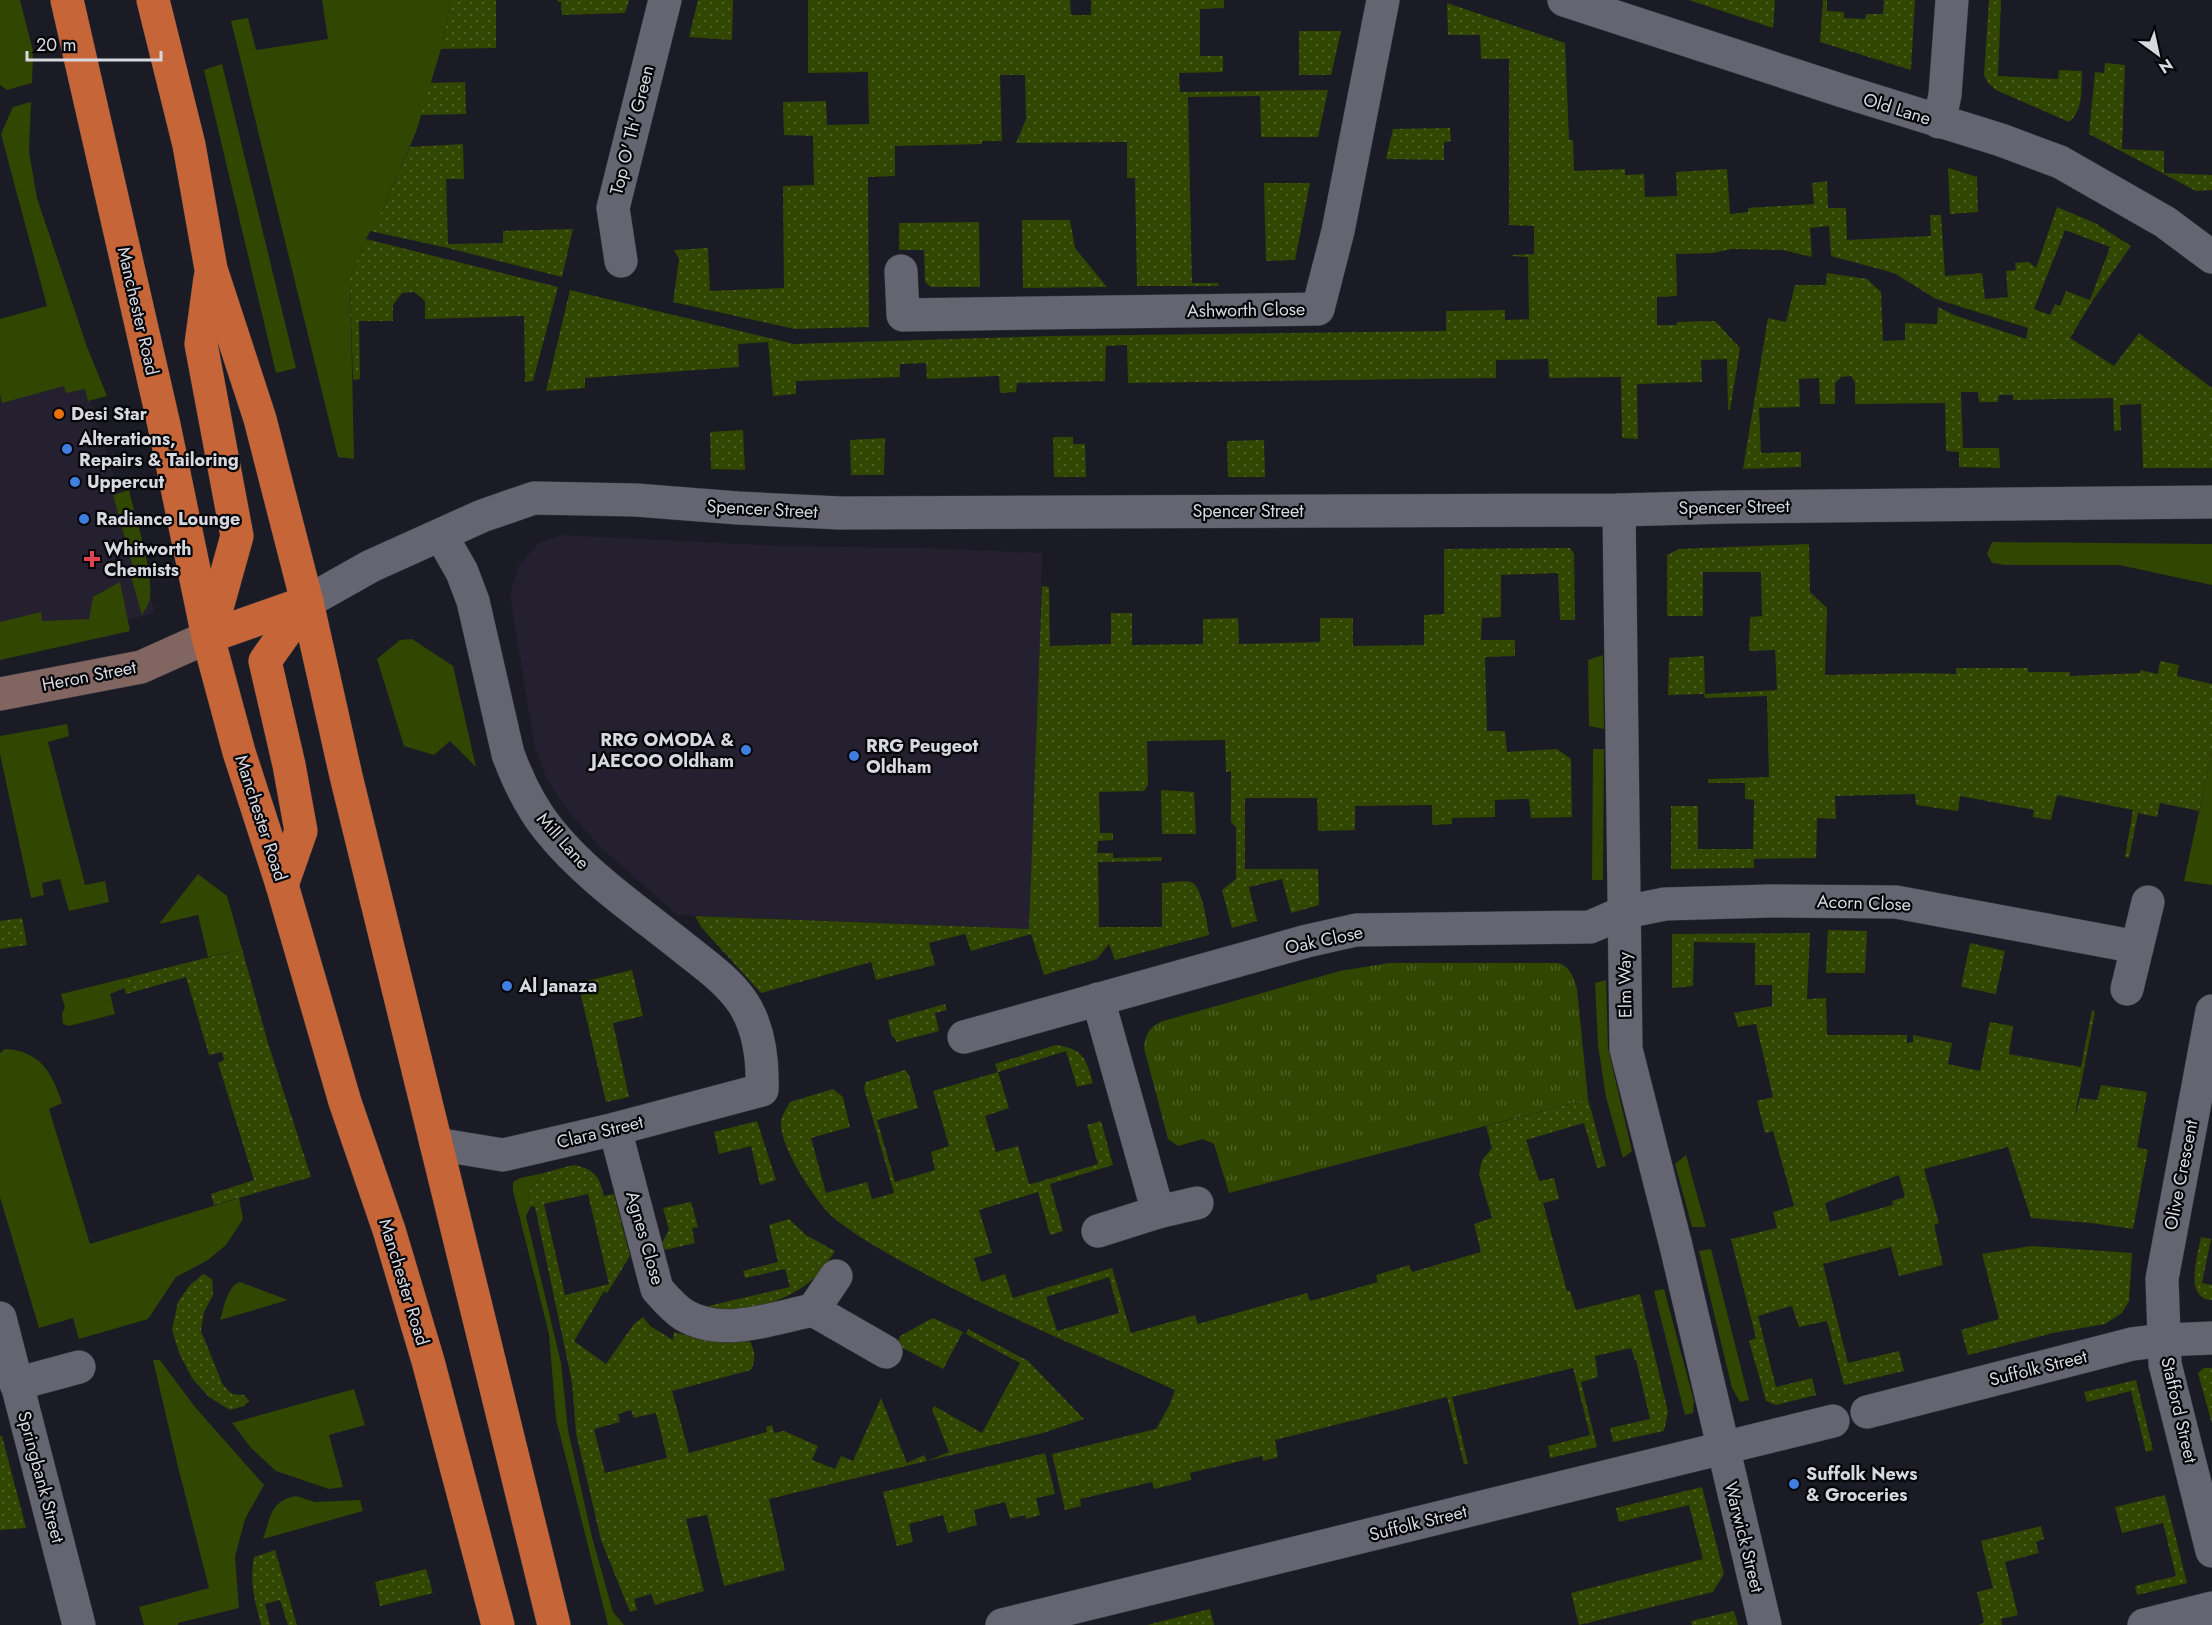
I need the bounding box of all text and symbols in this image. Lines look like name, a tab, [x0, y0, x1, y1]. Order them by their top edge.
scale bar	[27, 24, 160, 62]
north arrow	[2128, 24, 2188, 84]
text: 20 m	[36, 32, 76, 58]
text: N	[2154, 53, 2177, 79]
street label: Top O' Th' Green	[603, 63, 661, 197]
street label: Old Lane	[1860, 86, 1934, 132]
street label: Manchester Road	[111, 244, 165, 378]
street label: Ashworth Close	[1187, 296, 1305, 324]
place label: Desi Star	[71, 401, 148, 427]
marker: Desi Star	[52, 407, 66, 421]
place label: Alterations, Repairs & Tailoring	[78, 426, 239, 473]
marker: Alterations, Repairs & Tailoring	[60, 442, 74, 456]
place label: Uppercut	[87, 469, 165, 495]
marker: Uppercut	[68, 475, 82, 489]
street label: Spencer Street	[706, 493, 819, 525]
street label: Spencer Street	[1678, 493, 1791, 521]
street label: Spencer Street	[1192, 498, 1304, 524]
place label: Radiance Lounge	[96, 506, 240, 532]
marker: Radiance Lounge	[77, 512, 91, 526]
place label: Whitworth Chemists	[104, 536, 192, 583]
marker: Whitworth Chemists	[85, 552, 99, 566]
street label: Heron Street	[40, 654, 139, 698]
place label: RRG OMODA & JAECOO Oldham	[588, 727, 734, 774]
place label: RRG Peugeot Oldham	[866, 733, 979, 780]
marker: RRG OMODA & JAECOO Oldham	[739, 743, 753, 757]
marker: RRG Peugeot Oldham	[847, 749, 861, 763]
street label: Manchester Road	[228, 752, 294, 884]
street label: Mill Lane	[530, 807, 596, 875]
street label: Acorn Close	[1816, 888, 1912, 918]
street label: Oak Close	[1283, 919, 1365, 961]
street label: Elm Way	[1611, 952, 1639, 1018]
place label: Al Janaza	[518, 973, 597, 999]
marker: Al Janaza	[500, 979, 514, 993]
street label: Clara Street	[554, 1109, 647, 1155]
street label: Olive Crescent	[2158, 1117, 2205, 1232]
street label: Agnes Close	[619, 1188, 671, 1288]
street label: Manchester Road	[372, 1215, 436, 1349]
street label: Suffolk Street	[1986, 1343, 2090, 1393]
street label: Stafford Street	[2154, 1355, 2204, 1466]
street label: Springbank Street	[11, 1408, 71, 1546]
place label: Suffolk News & Groceries	[1806, 1461, 1918, 1508]
marker: Suffolk News & Groceries	[1787, 1477, 1801, 1491]
street label: Warwick Street	[1718, 1479, 1770, 1596]
street label: Suffolk Street	[1366, 1498, 1470, 1548]

